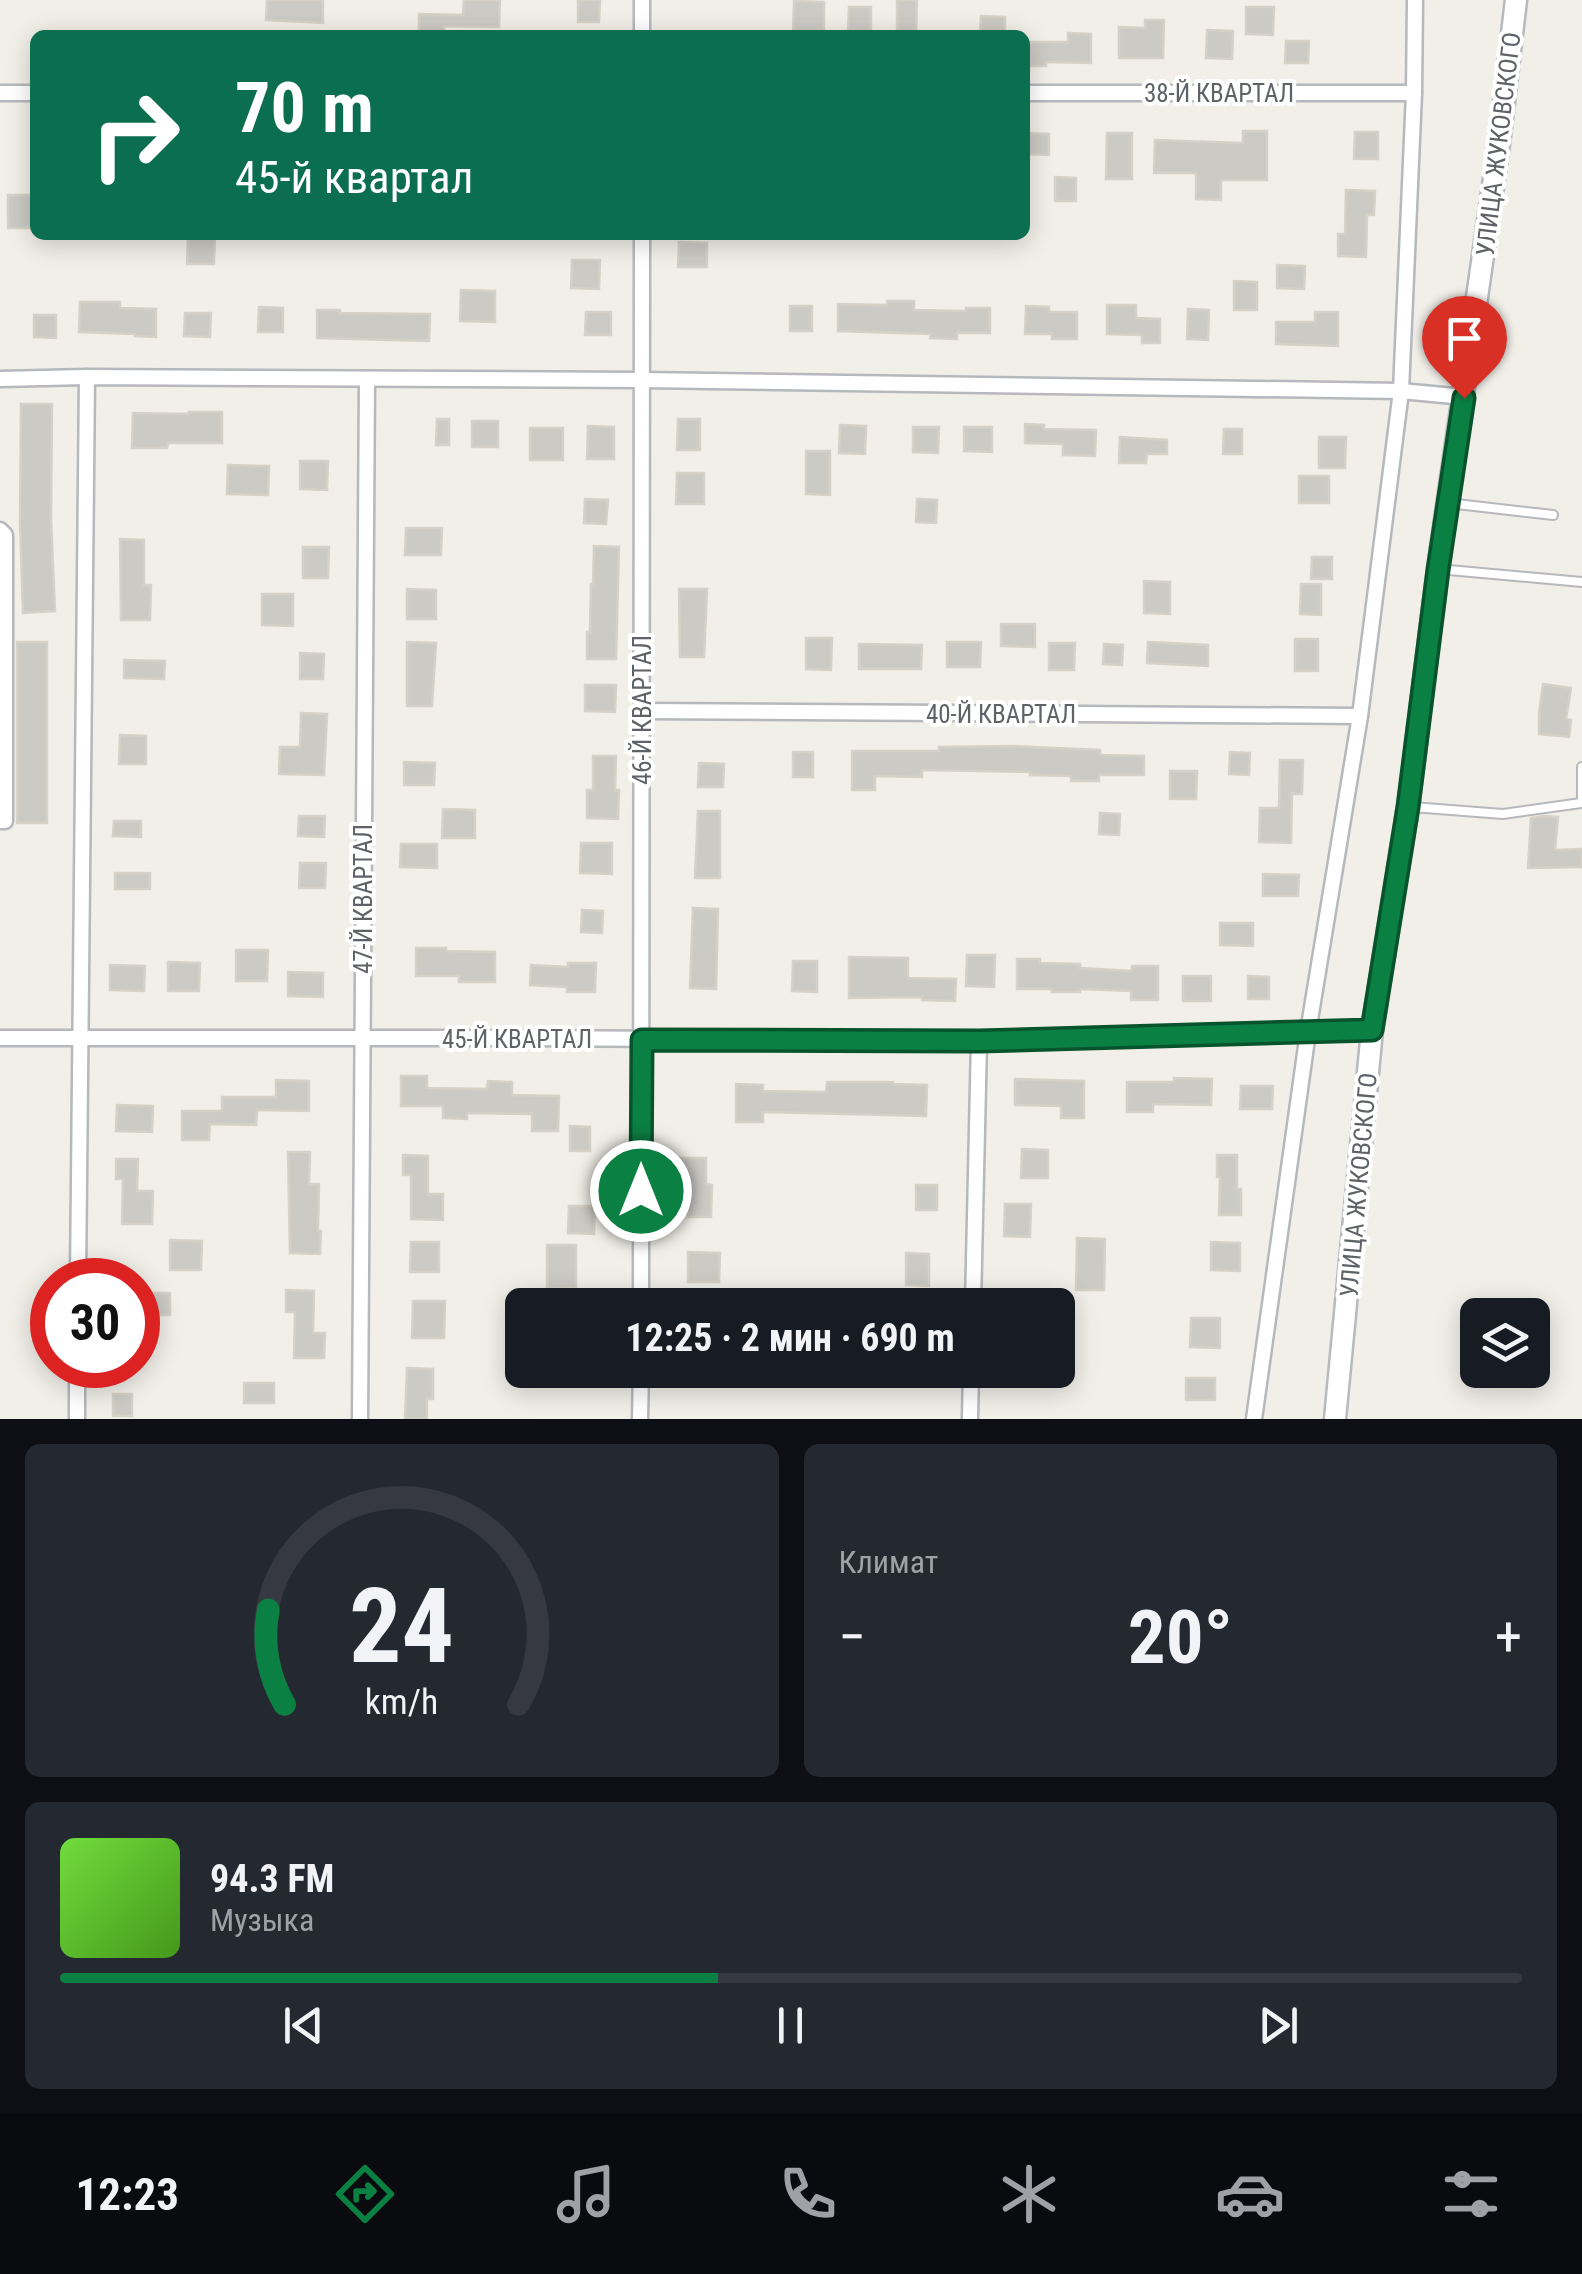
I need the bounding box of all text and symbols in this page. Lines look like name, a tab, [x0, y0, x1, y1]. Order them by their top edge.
street label: УЛИЦА ЖУКОВСКОГО	[1470, 30, 1527, 258]
text: 70 m	[235, 67, 374, 149]
icon: right	[70, 70, 200, 200]
street label: 38-Й КВАРТАЛ	[1144, 79, 1294, 108]
text: 45-й квартал	[235, 151, 473, 204]
pin	[1422, 296, 1507, 399]
icon: arrive	[1437, 311, 1492, 366]
street label: 46-Й КВАРТАЛ	[628, 635, 657, 785]
street label: 40-Й КВАРТАЛ	[926, 700, 1076, 729]
street label: 47-Й КВАРТАЛ	[349, 824, 378, 974]
street label: 45-Й КВАРТАЛ	[442, 1025, 592, 1054]
street label: УЛИЦА ЖУКОВСКОГО	[1334, 1072, 1383, 1299]
position arrow	[589, 1139, 693, 1243]
speed limit sign: 30	[30, 1258, 160, 1388]
map controls	[1460, 1298, 1550, 1388]
button: layers	[1460, 1298, 1550, 1388]
text: 12:25 · 2 мин · 690 m	[625, 1316, 955, 1360]
text: Климат	[839, 1543, 938, 1581]
text: 24	[349, 1566, 454, 1687]
text: 20°	[1128, 1593, 1233, 1681]
text: −	[839, 1605, 866, 1669]
text: +	[1495, 1605, 1522, 1669]
text: km/h	[365, 1681, 439, 1723]
text: 94.3 FM	[210, 1857, 334, 1901]
text: Музыка	[210, 1901, 314, 1939]
icon: previous	[276, 1998, 331, 2053]
icon: pause	[763, 1998, 818, 2053]
icon: next	[1251, 1998, 1306, 2053]
icon: directions	[330, 2159, 400, 2229]
icon: music	[551, 2159, 621, 2229]
icon: phone	[773, 2159, 843, 2229]
icon: climate	[994, 2159, 1064, 2229]
icon: car	[1215, 2159, 1285, 2229]
icon: filters	[1436, 2159, 1506, 2229]
text: 12:23	[76, 2168, 179, 2221]

